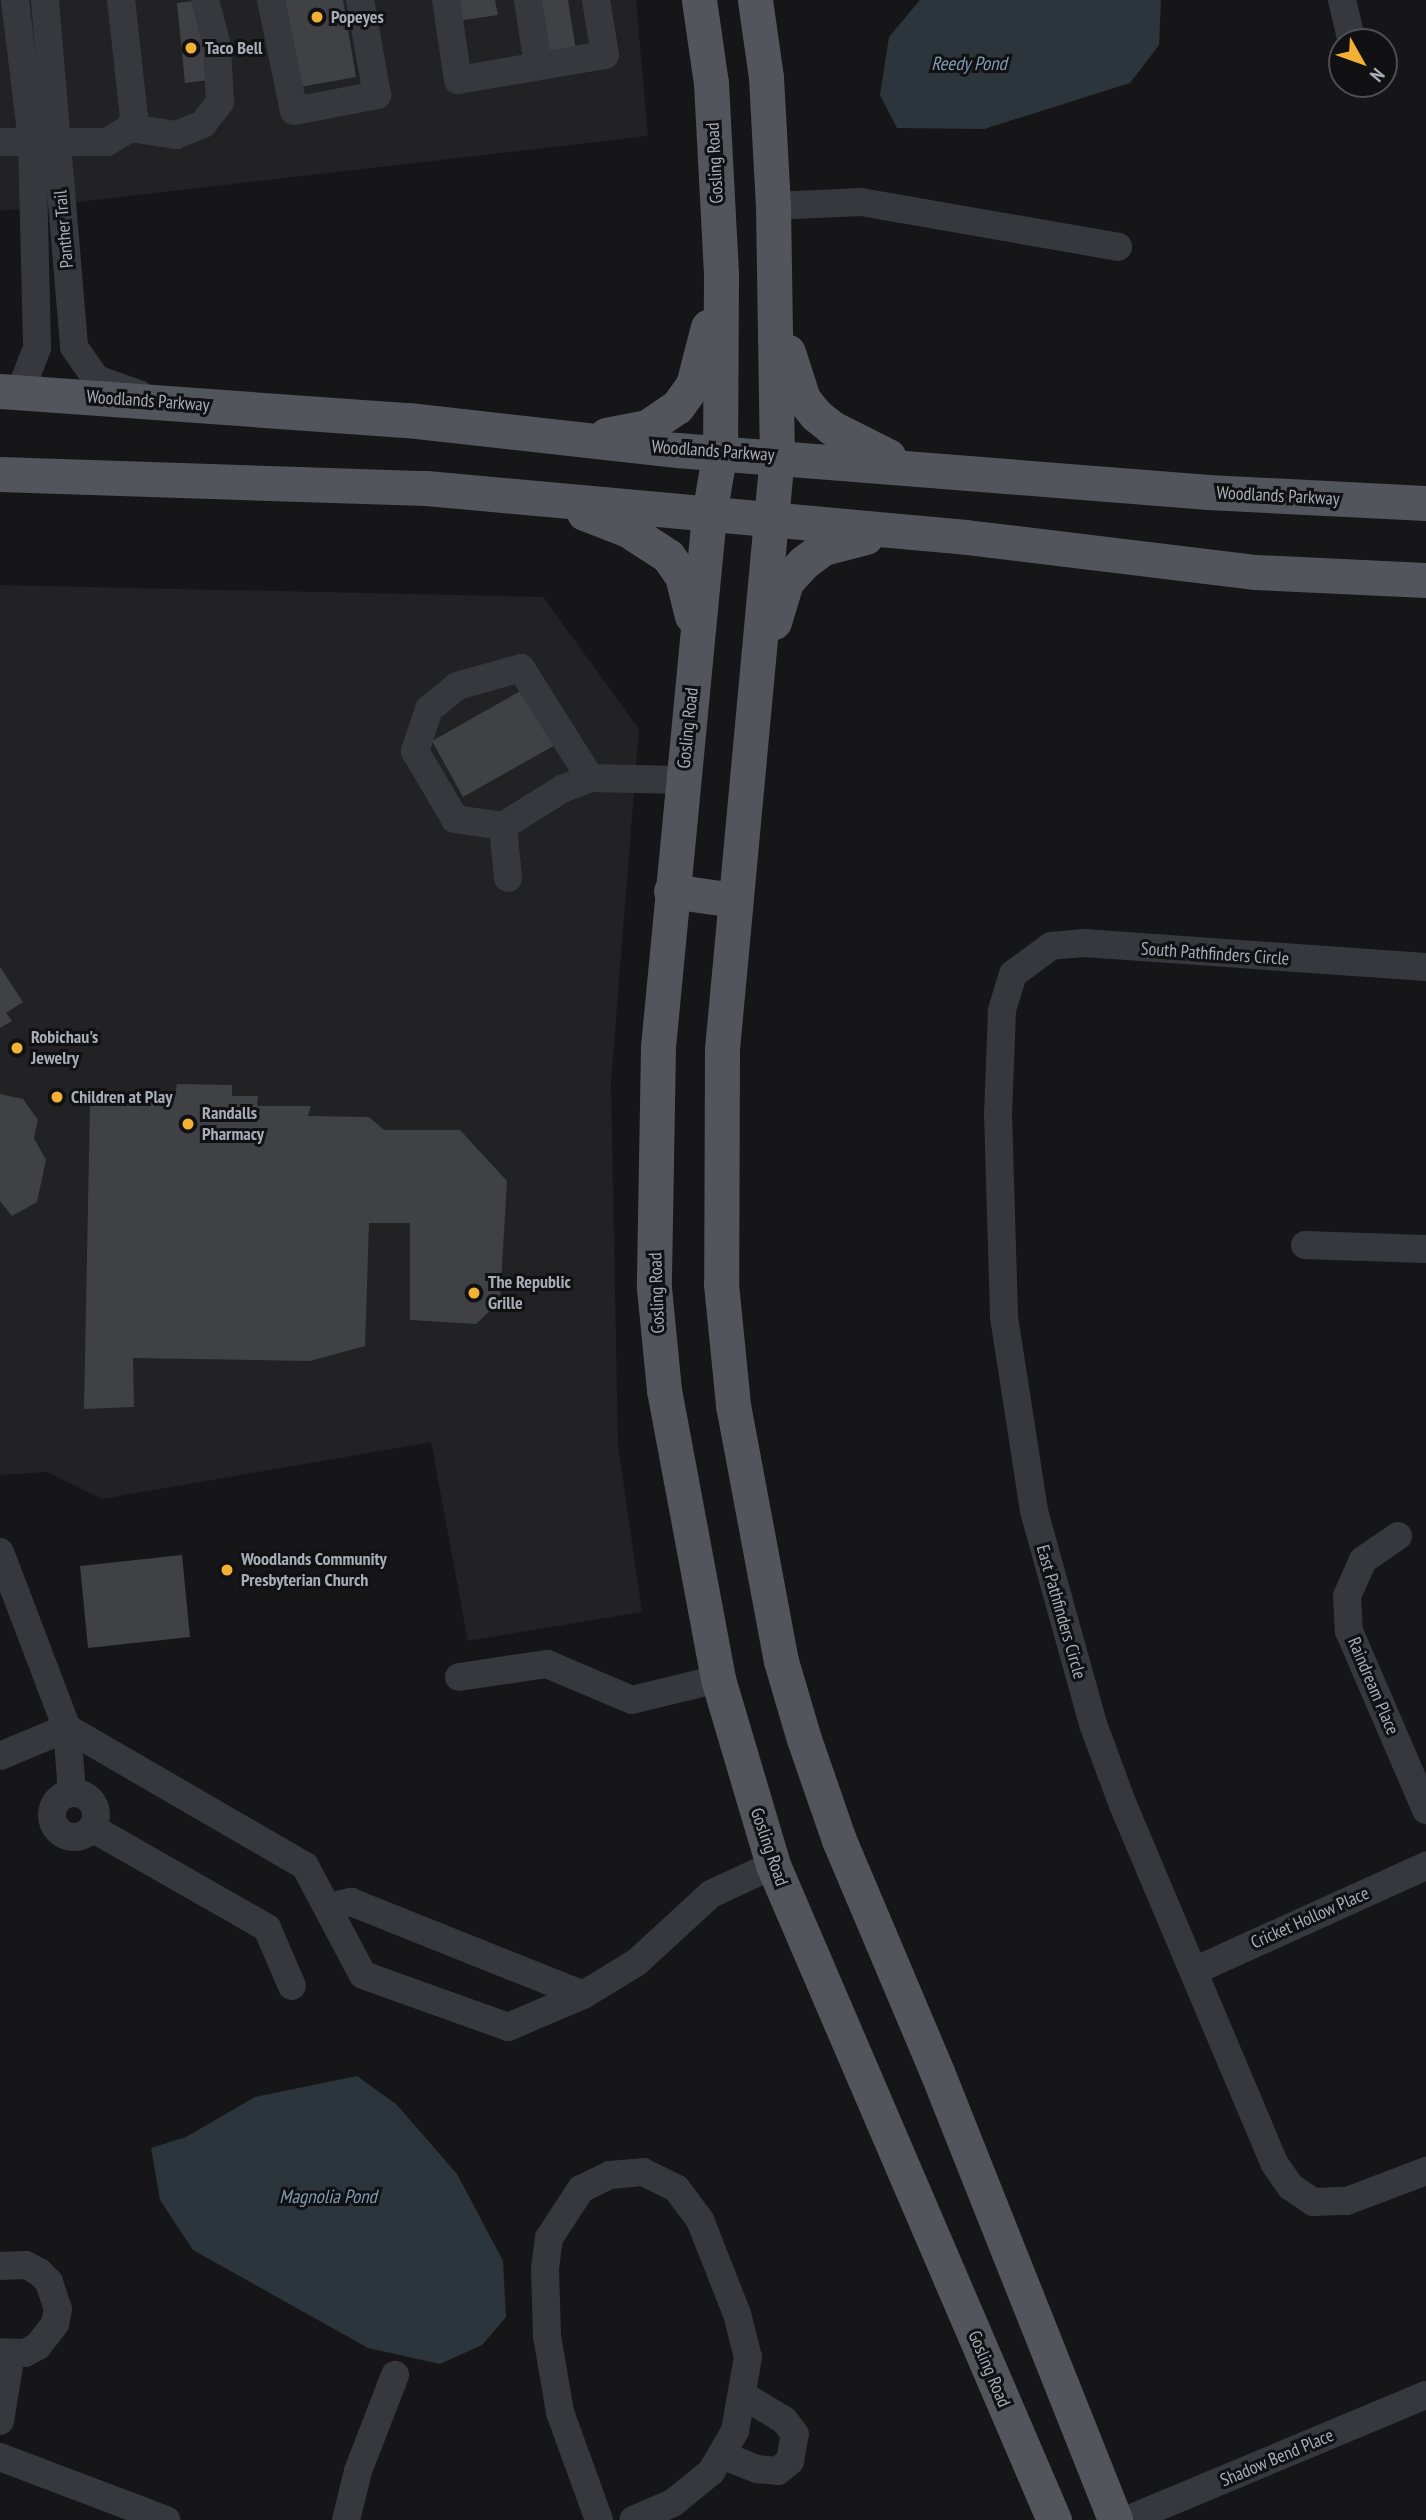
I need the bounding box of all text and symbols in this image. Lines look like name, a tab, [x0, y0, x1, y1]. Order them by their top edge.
place label: Popeyes	[331, 6, 384, 28]
marker: Popeyes	[309, 9, 325, 25]
north arrow	[1328, 28, 1398, 98]
place label: Taco Bell	[205, 37, 262, 59]
marker: Taco Bell	[183, 40, 199, 56]
water label: Reedy Pond	[931, 53, 1007, 75]
text: N	[1365, 64, 1390, 87]
street label: Gosling Road	[702, 122, 728, 204]
street label: Panther Trail	[50, 189, 78, 269]
street label: Woodlands Parkway	[86, 386, 210, 416]
street label: Woodlands Parkway	[651, 436, 775, 466]
street label: Woodlands Parkway	[1216, 482, 1340, 510]
street label: Gosling Road	[673, 687, 703, 769]
street label: South Pathfinders Circle	[1140, 938, 1290, 970]
place label: Robichau's Jewelry	[31, 1027, 98, 1070]
marker: Robichau's Jewelry	[9, 1040, 25, 1056]
place label: Children at Play	[71, 1086, 172, 1108]
marker: Children at Play	[49, 1089, 65, 1105]
place label: Randalls Pharmacy	[202, 1103, 264, 1146]
marker: Randalls Pharmacy	[180, 1116, 196, 1132]
street label: Gosling Road	[645, 1252, 669, 1334]
place label: The Republic Grille	[488, 1272, 571, 1314]
marker: The Republic Grille	[466, 1285, 482, 1301]
street label: East Pathfinders Circle	[1032, 1542, 1090, 1682]
place label: Woodlands Community Presbyterian Church	[241, 1549, 387, 1592]
marker: Woodlands Community Presbyterian Church	[219, 1562, 235, 1578]
street label: Raindream Place	[1343, 1634, 1403, 1738]
street label: Gosling Road	[746, 1805, 792, 1889]
street label: Cricket Hollow Place	[1248, 1882, 1372, 1954]
water label: Magnolia Pond	[279, 2186, 377, 2208]
street label: Gosling Road	[963, 2327, 1015, 2411]
street label: Shadow Bend Place	[1217, 2424, 1337, 2492]

